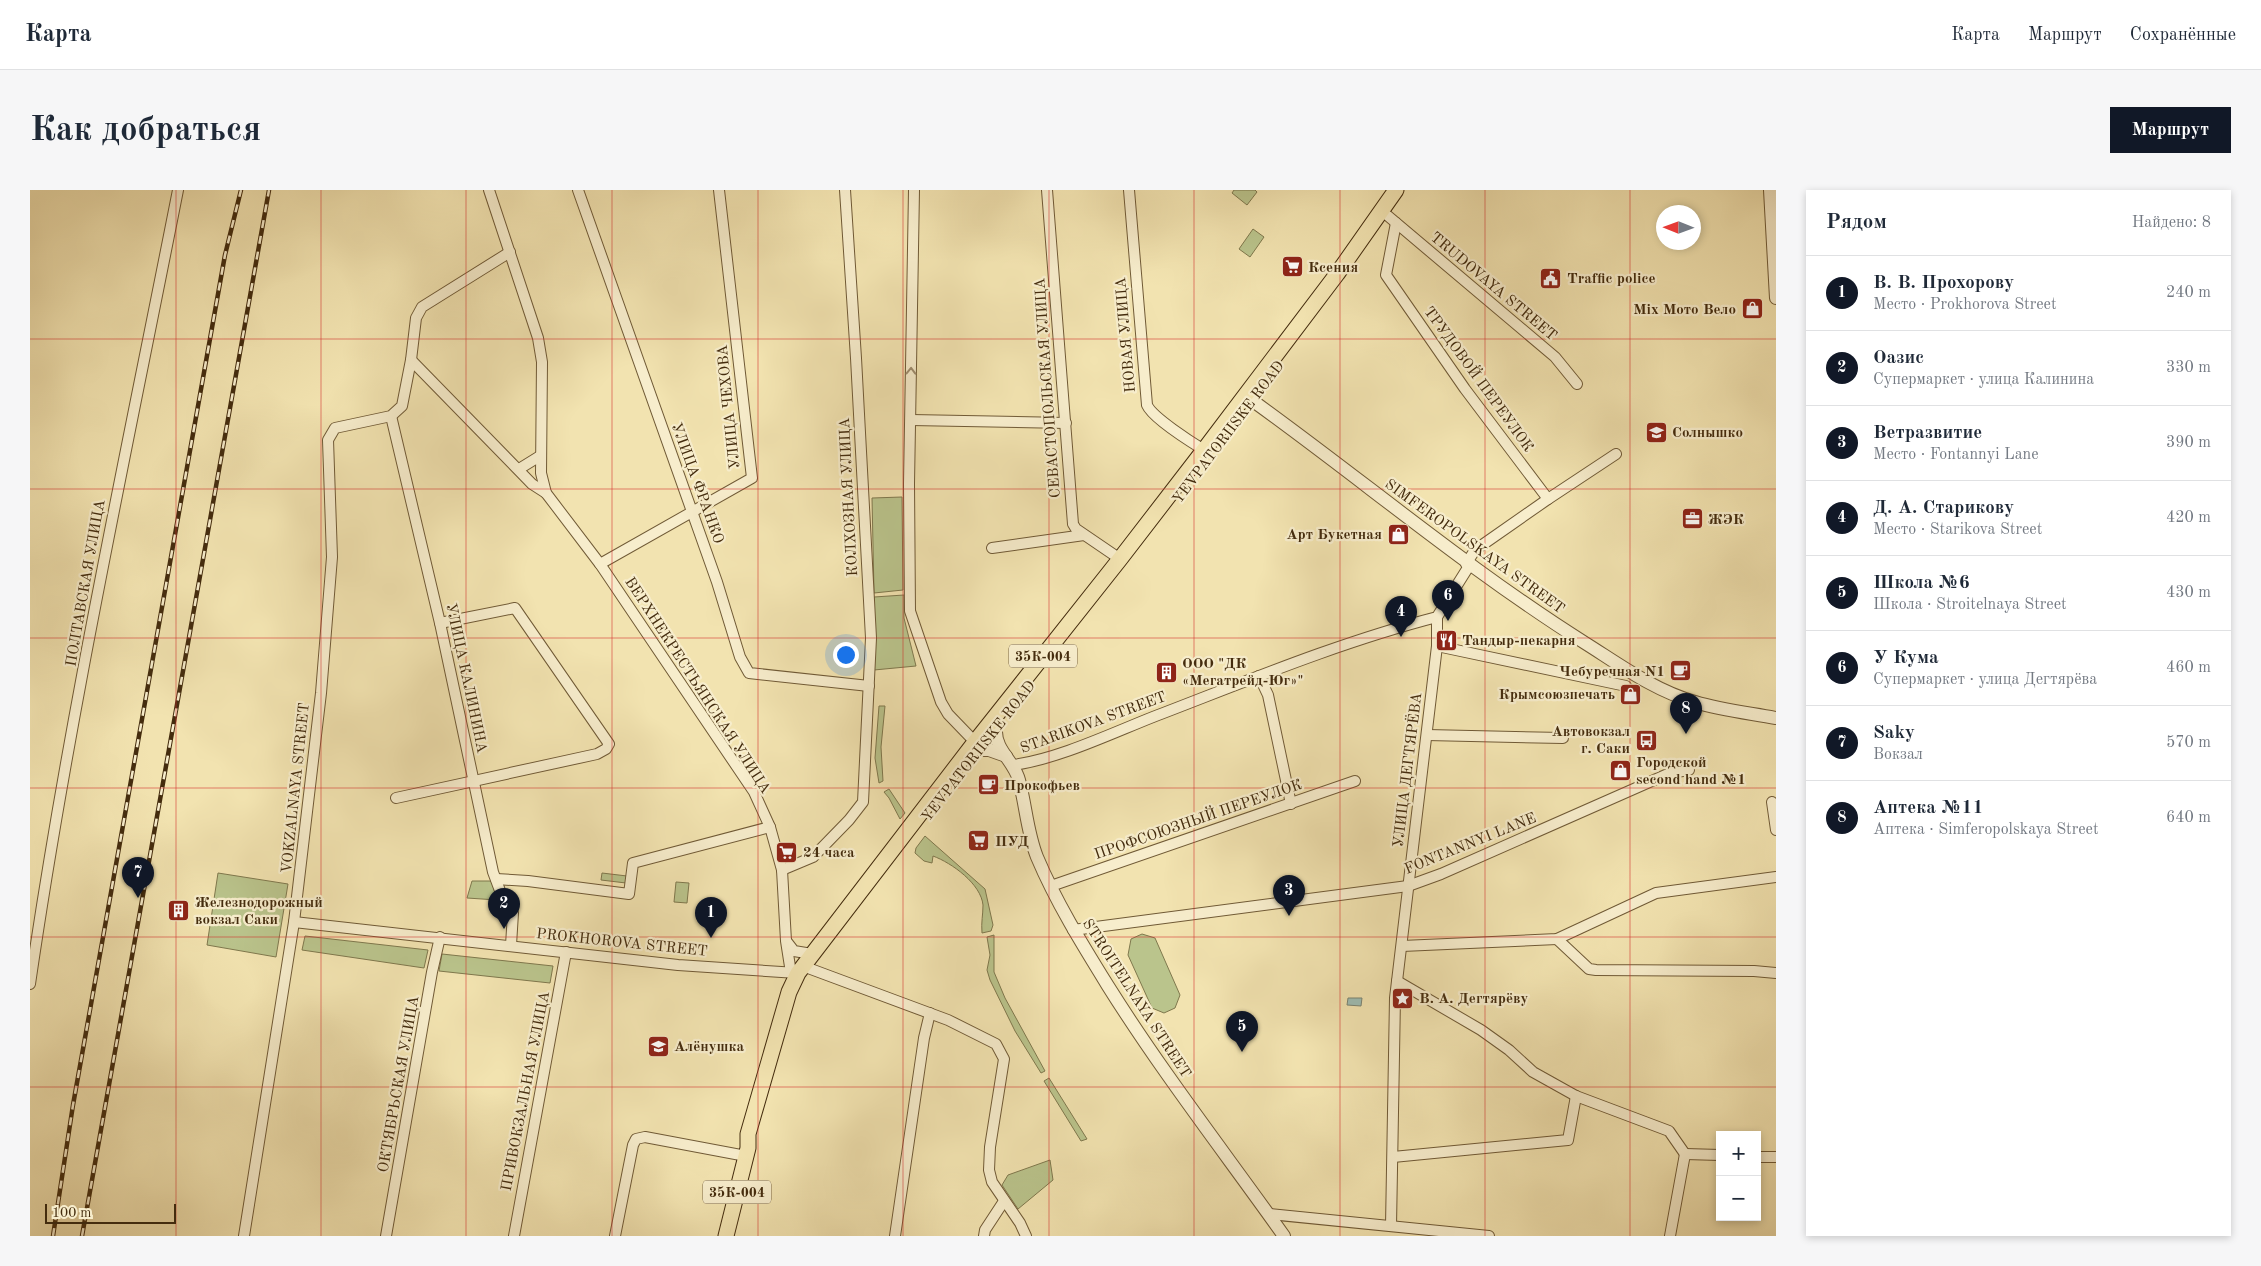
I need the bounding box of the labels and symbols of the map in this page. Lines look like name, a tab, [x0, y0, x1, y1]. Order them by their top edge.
north arrow	[1656, 205, 1701, 250]
street label: TRUDOVAYA STREET	[1427, 230, 1559, 344]
supermarket icon: Ксения	[1280, 255, 1304, 279]
place label: Ксения	[1308, 261, 1358, 276]
public building icon: Traffic police	[1539, 266, 1563, 290]
place label: Traffic police	[1567, 272, 1656, 287]
street label: НОВАЯ УЛИЦА	[1114, 276, 1139, 393]
street label: СЕВАСТОПОЛЬСКАЯ УЛИЦА	[1033, 277, 1064, 499]
shop icon: Mix Мото Вело	[1740, 297, 1764, 321]
street label: ТРУДОВОЙ ПЕРЕУЛОК	[1420, 302, 1539, 455]
place label: Mix Мото Вело	[1633, 303, 1736, 318]
street label: УЛИЦА ЧЕХОВА	[715, 343, 743, 470]
street label: YEVPATORIISKE ROAD	[1171, 359, 1288, 507]
one-way arrow	[906, 367, 916, 374]
street label: КОЛХОЗНАЯ УЛИЦА	[838, 417, 861, 577]
school or university icon: Солнышко	[1644, 420, 1668, 444]
street label: УЛИЦА ФРАНКО	[668, 421, 725, 546]
place label: Солнышко	[1672, 426, 1743, 441]
street label: SIMFEROPOLSKAYA STREET	[1382, 477, 1567, 617]
street label: ПОЛТАВСКАЯ УЛИЦА	[64, 498, 109, 668]
office icon: ЖЭК	[1680, 507, 1704, 531]
place label: ЖЭК	[1708, 513, 1744, 528]
shop icon: Арт Букетная	[1386, 522, 1410, 546]
place label: Арт Букетная	[1286, 528, 1382, 543]
street label: ВЕРХНЕКРЕСТЬЯНСКАЯ УЛИЦА	[621, 575, 773, 797]
pin: 6	[1432, 580, 1464, 621]
pin: 4	[1385, 596, 1417, 637]
street label: УЛИЦА КАЛИНИНА	[442, 602, 489, 755]
restaurant icon: Тандыр-пекарня	[1434, 628, 1458, 652]
place label: Тандыр-пекарня	[1462, 634, 1576, 649]
your location	[833, 642, 859, 668]
road number: 35К-004	[1009, 644, 1077, 668]
place label: ООО "ДК «Мегатрейд-Юг»"	[1182, 657, 1303, 689]
cafe icon: Чебуречная N1	[1669, 659, 1693, 683]
building icon: ООО "ДК «Мегатрейд-Юг»"	[1154, 660, 1178, 684]
place label: Чебуречная N1	[1559, 665, 1665, 680]
street label: YEVPATORIISKE ROAD	[920, 679, 1039, 825]
shop icon: Крымсоюзпечать	[1619, 682, 1643, 706]
place label: Крымсоюзпечать	[1499, 688, 1615, 703]
street label: STARIKOVA STREET	[1018, 690, 1169, 757]
street label: УЛИЦА ДЕГТЯРЁВА	[1389, 691, 1426, 849]
pin: 8	[1670, 693, 1702, 734]
street label: VOKZALNAYA STREET	[280, 702, 313, 874]
place label: Автовокзал г. Саки	[1551, 725, 1630, 757]
bus stop icon: Автовокзал г. Саки	[1634, 728, 1658, 752]
place label: Городской second hand №1	[1636, 756, 1746, 788]
shop icon: Городской second hand №1	[1608, 759, 1632, 783]
cafe icon: Прокофьев	[976, 773, 1000, 797]
street label: ПРОФСОЮЗНЫЙ ПЕРЕУЛОК	[1091, 774, 1304, 863]
place label: Прокофьев	[1004, 779, 1080, 794]
street label: FONTANNYI LANE	[1403, 811, 1539, 878]
supermarket icon: ПУД	[967, 829, 991, 853]
place label: ПУД	[995, 835, 1029, 850]
supermarket icon: 24 часа	[775, 840, 799, 864]
place label: 24 часа	[803, 846, 855, 861]
pin: 7	[122, 857, 154, 898]
pin: 3	[1273, 875, 1305, 916]
pin: 2	[488, 888, 520, 929]
place label: Железнодорожный вокзал Саки	[195, 896, 323, 928]
pin: 1	[695, 897, 727, 938]
building icon: Железнодорожный вокзал Саки	[167, 899, 191, 923]
street label: STROITELNAYA STREET	[1079, 917, 1193, 1081]
street label: PROKHOROVA STREET	[535, 927, 708, 960]
place icon: В. А. Дегтярёву	[1391, 986, 1415, 1010]
street label: ПРИВОКЗАЛЬНАЯ УЛИЦА	[500, 990, 553, 1192]
place label: В. А. Дегтярёву	[1419, 992, 1529, 1007]
street label: ОКТЯБРЬСКАЯ УЛИЦА	[377, 994, 423, 1174]
pin: 5	[1226, 1011, 1258, 1052]
school or university icon: Алёнушка	[646, 1034, 670, 1058]
place label: Алёнушка	[674, 1040, 744, 1055]
road number: 35К-004	[703, 1180, 771, 1204]
scale bar	[45, 1201, 176, 1224]

